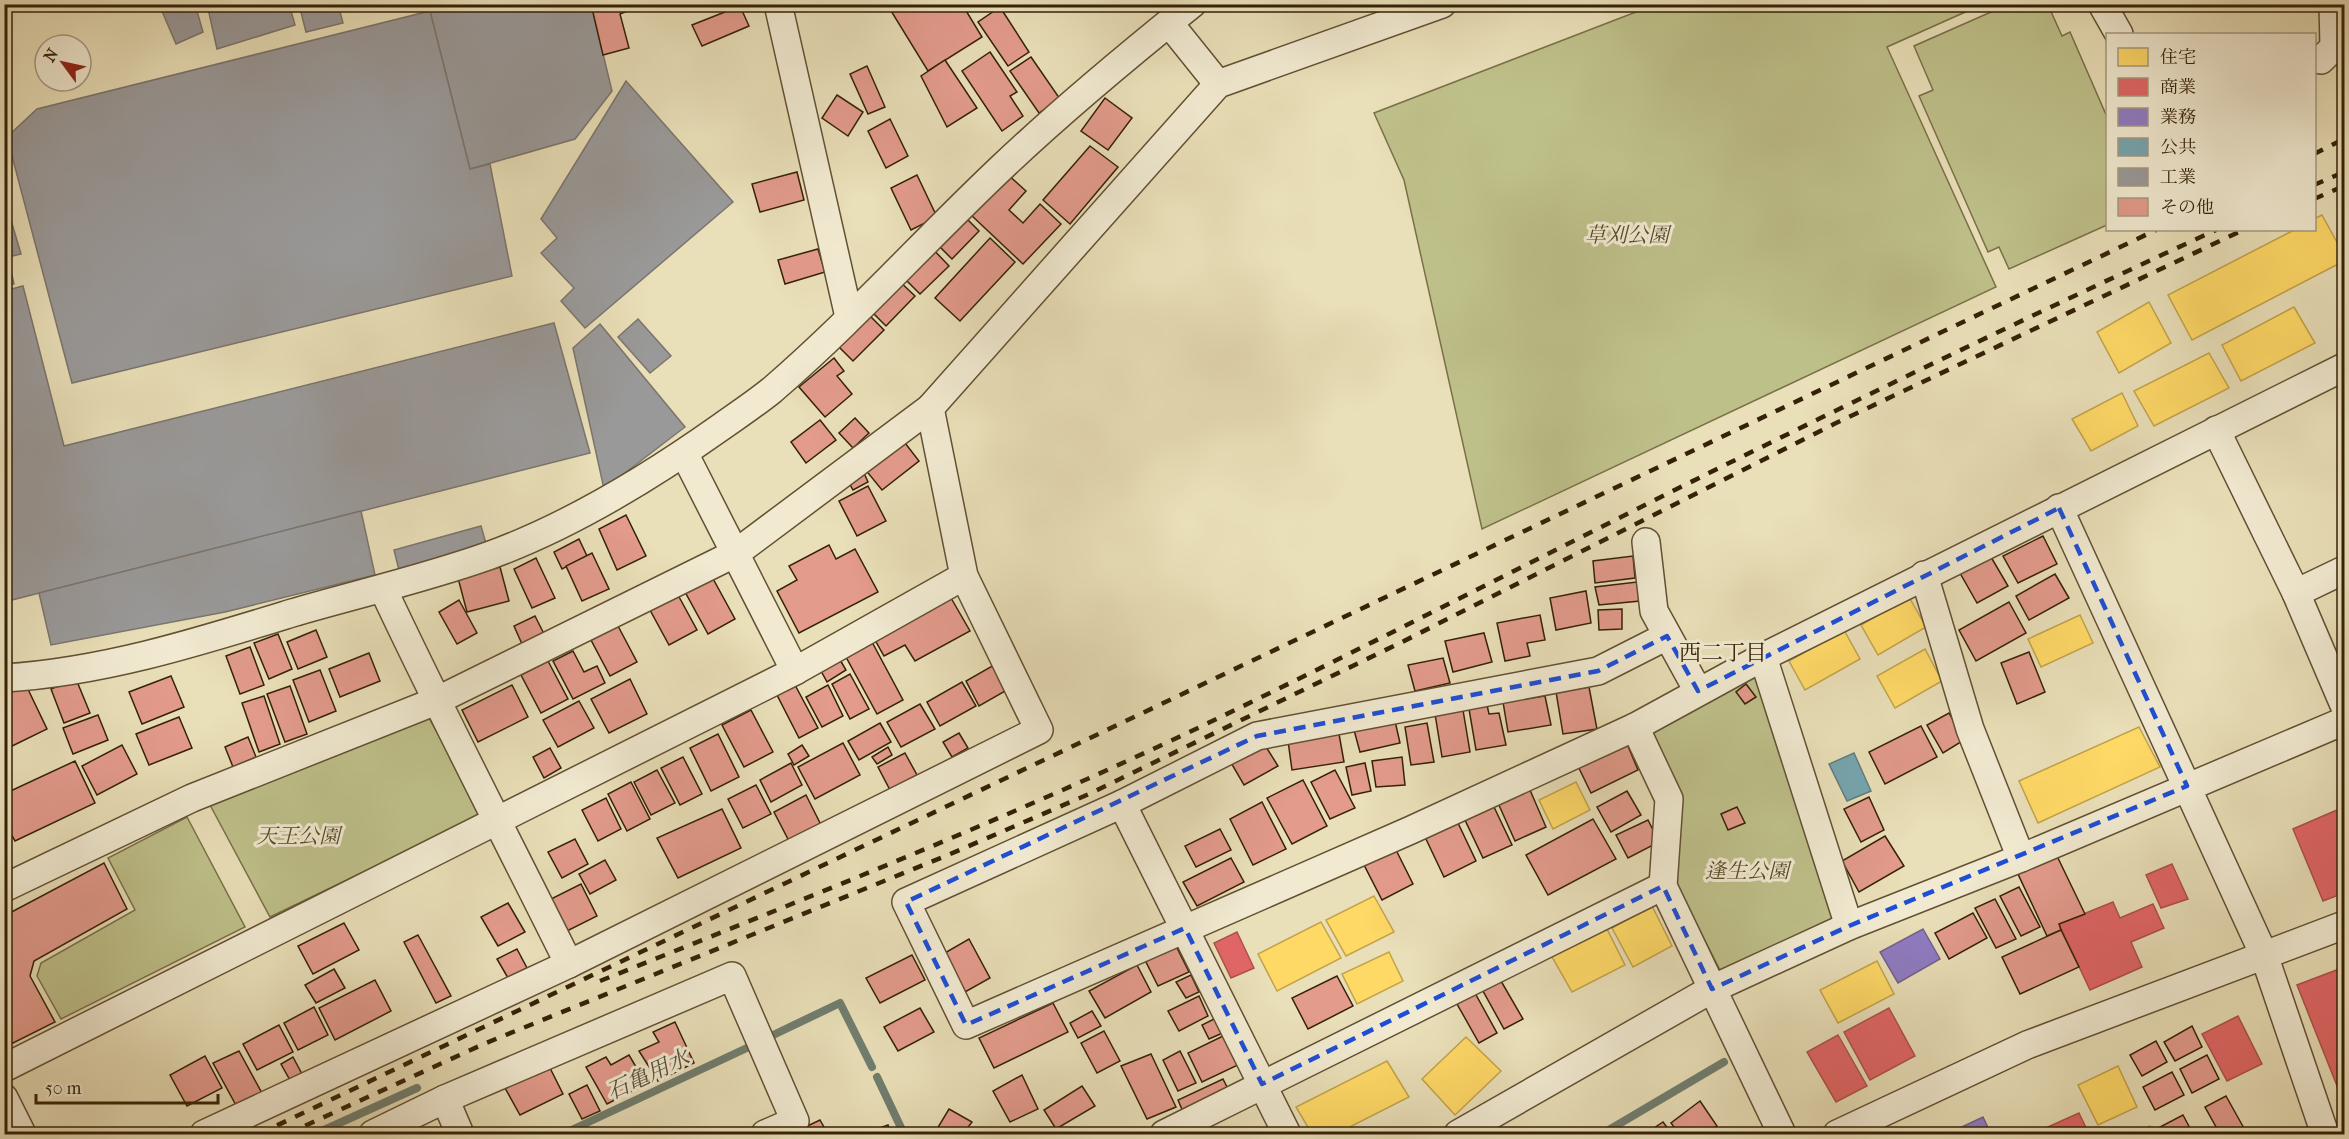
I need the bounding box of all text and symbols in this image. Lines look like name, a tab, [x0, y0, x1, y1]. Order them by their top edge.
north arrow	[33, 33, 93, 93]
legend	[2106, 33, 2316, 231]
text: N	[40, 44, 63, 65]
text: 住宅	[2160, 47, 2196, 68]
text: 商業	[2160, 77, 2196, 98]
text: 業務	[2160, 107, 2196, 128]
text: 公共	[2160, 137, 2196, 158]
text: 工業	[2160, 167, 2196, 188]
text: その他	[2160, 197, 2214, 218]
park label: 草刈公園	[1585, 223, 1672, 247]
district label: 西二丁目	[1679, 640, 1767, 666]
park label: 天王公園	[256, 824, 343, 848]
park label: 逢生公園	[1705, 859, 1792, 883]
water label: 石亀用水	[603, 1044, 695, 1105]
scale bar	[36, 1067, 218, 1105]
text: 50 m	[45, 1078, 82, 1099]

